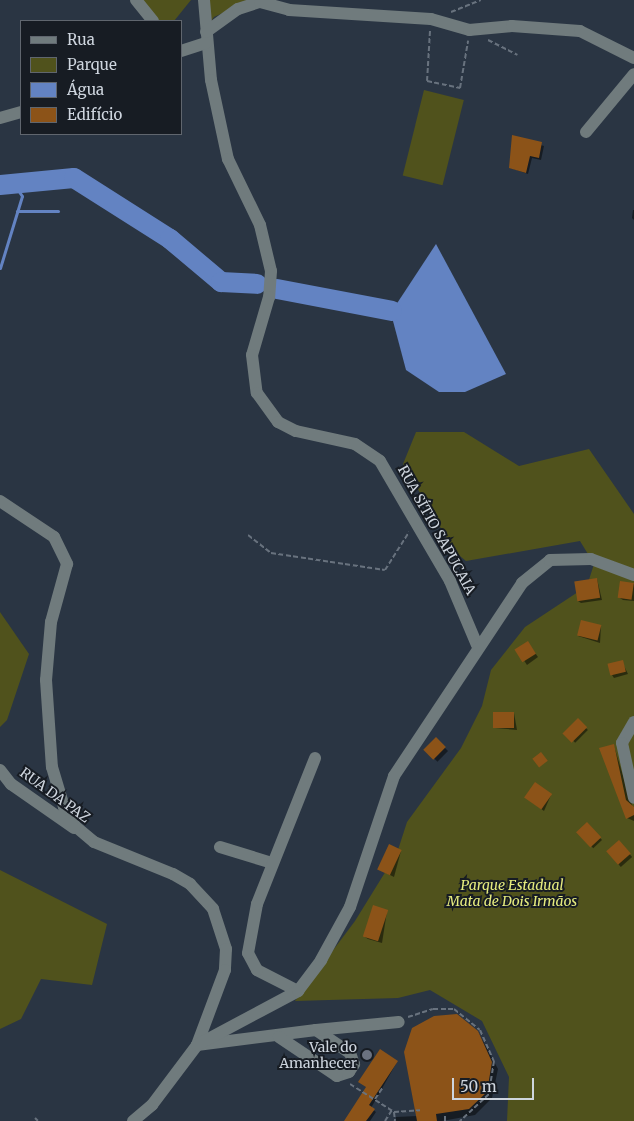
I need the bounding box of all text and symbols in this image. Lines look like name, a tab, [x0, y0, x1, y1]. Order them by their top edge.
legend	[20, 20, 182, 135]
text: Rua	[67, 30, 95, 49]
text: Parque	[67, 55, 117, 74]
text: Água	[67, 80, 104, 99]
text: Edifício	[67, 105, 122, 124]
street label: RUA SÍTIO SAPUCAIA	[394, 462, 480, 598]
street label: RUA DA PAZ	[17, 764, 93, 826]
park label: Parque Estadual Mata de Dois Irmãos	[447, 877, 577, 910]
place label: Vale do Amanhecer	[279, 1039, 357, 1072]
marker: Vale do Amanhecer	[361, 1049, 373, 1061]
scale bar	[454, 1068, 536, 1100]
text: 50 m	[460, 1077, 497, 1096]

